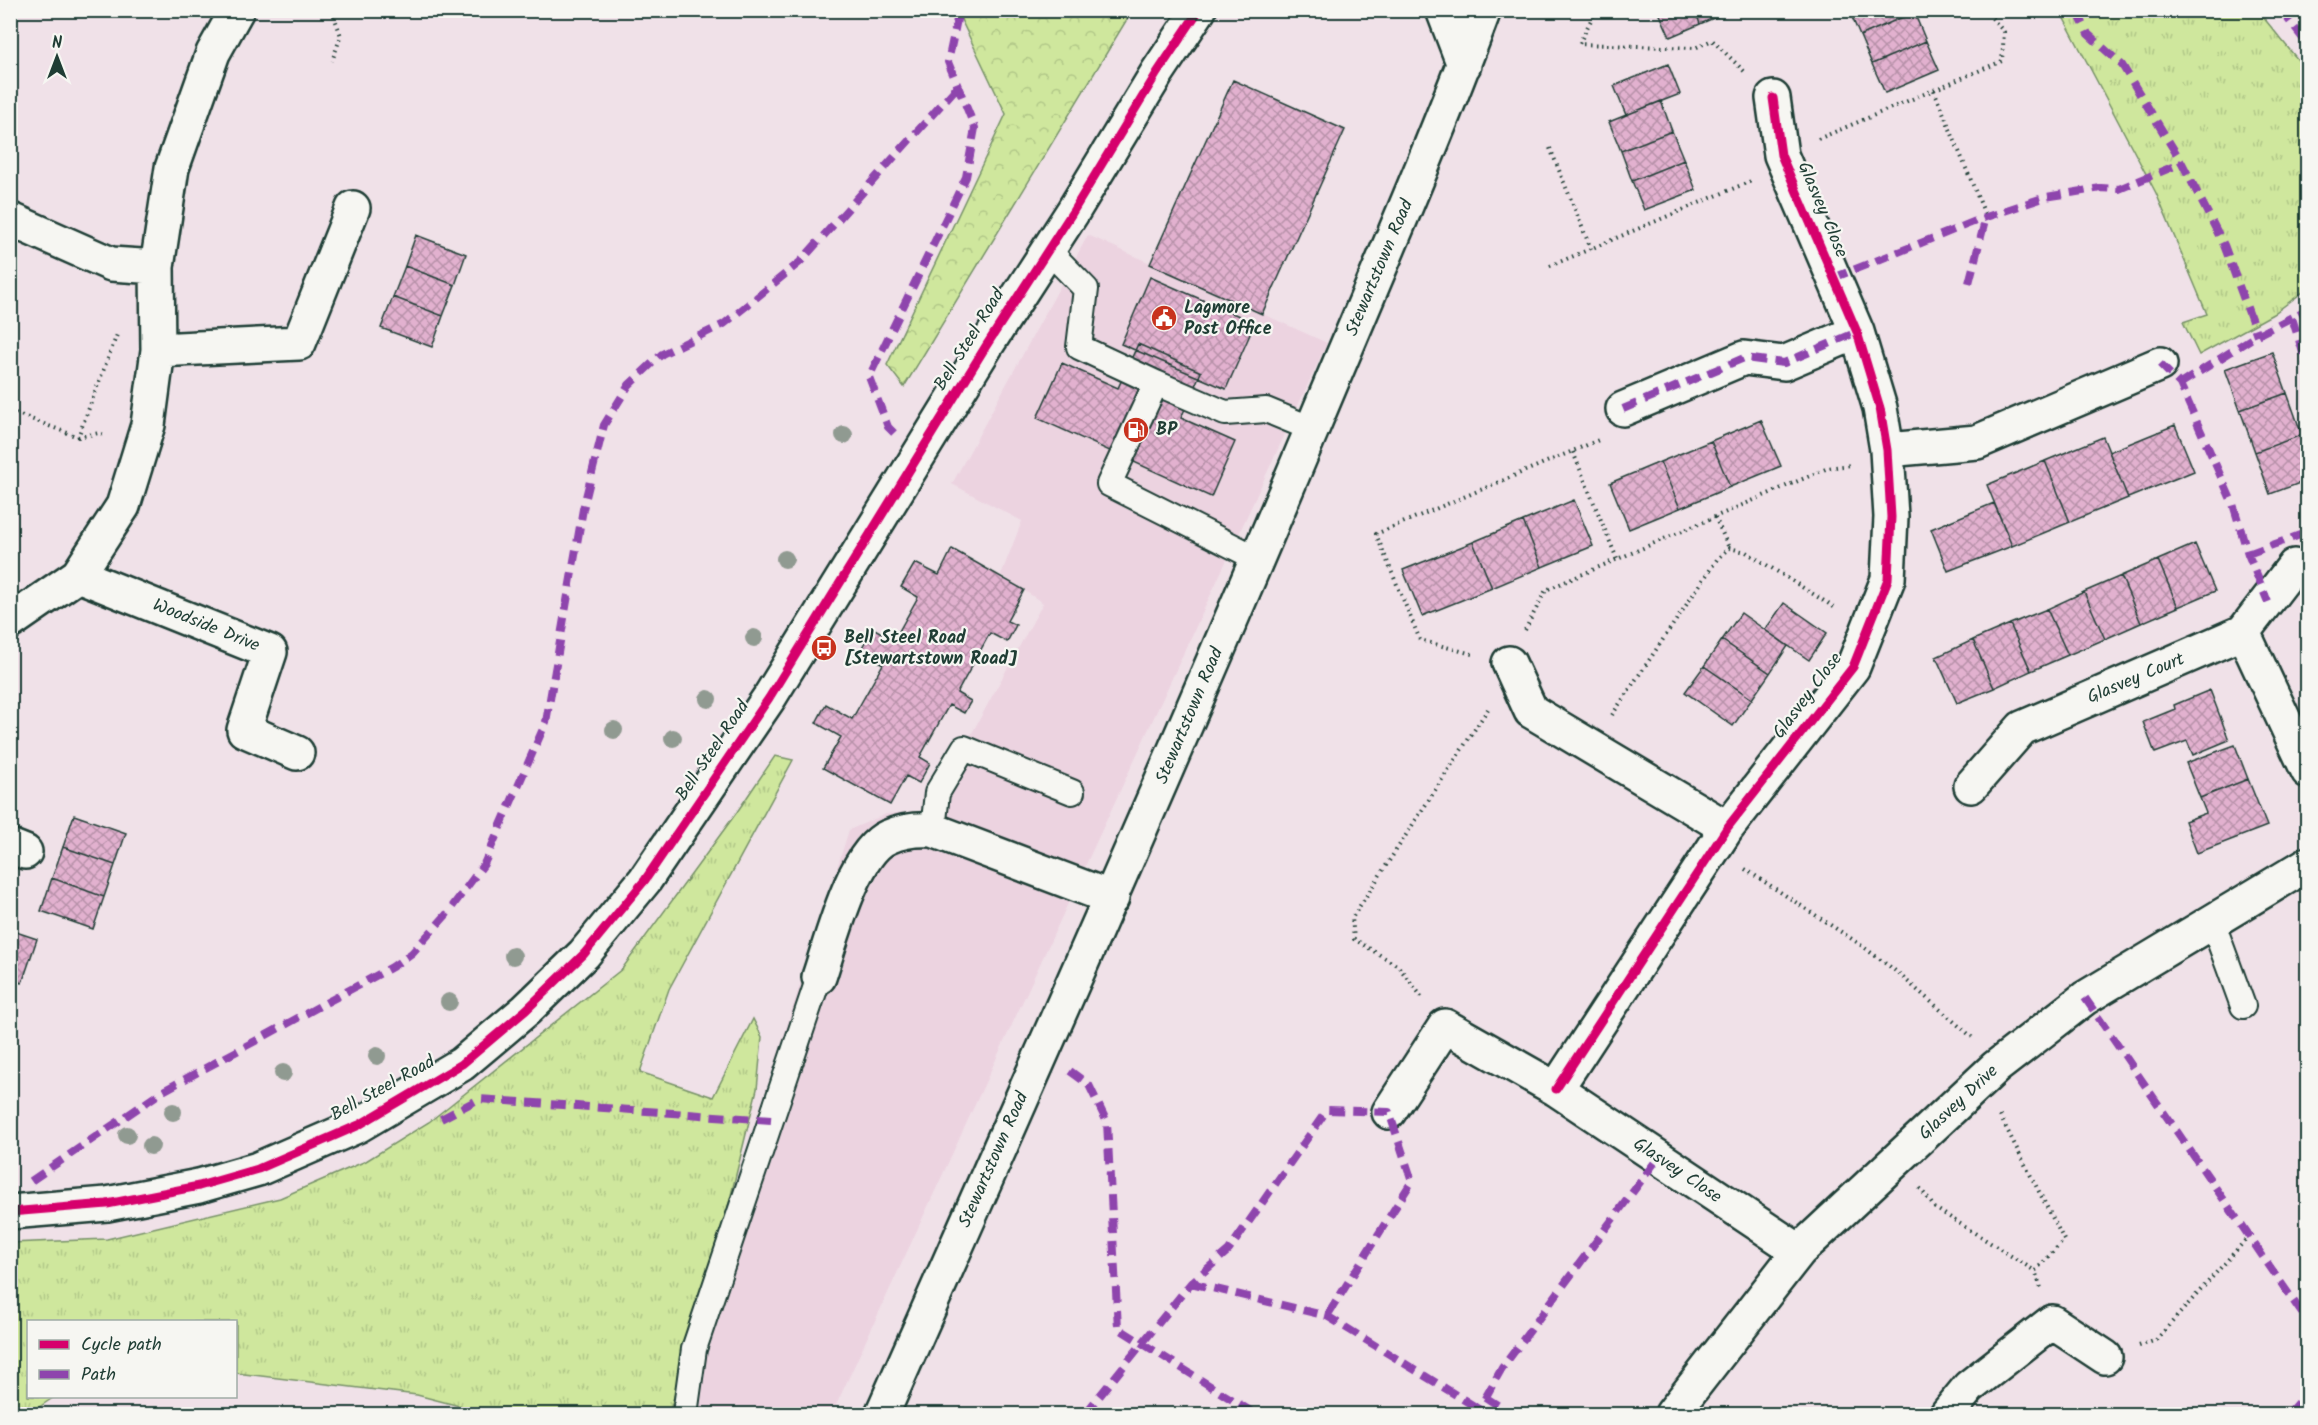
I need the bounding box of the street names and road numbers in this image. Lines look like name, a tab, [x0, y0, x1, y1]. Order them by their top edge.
street label: Glasvey Close	[1789, 157, 1855, 263]
street label: Stewartstown Road	[1338, 194, 1422, 341]
street label: Bell Steel Road	[927, 282, 1014, 397]
street label: Woodside Drive	[148, 591, 264, 661]
street label: Stewartstown Road	[1148, 642, 1232, 789]
street label: Glasvey Court	[2083, 645, 2190, 713]
street label: Glasvey Close	[1766, 647, 1850, 745]
street label: Bell Steel Road	[669, 694, 758, 807]
street label: Bell Steel Road	[325, 1048, 442, 1130]
street label: Glasvey Drive	[1912, 1058, 2006, 1148]
street label: Stewartstown Road	[951, 1087, 1037, 1233]
street label: Glasvey Close	[1627, 1130, 1727, 1212]

